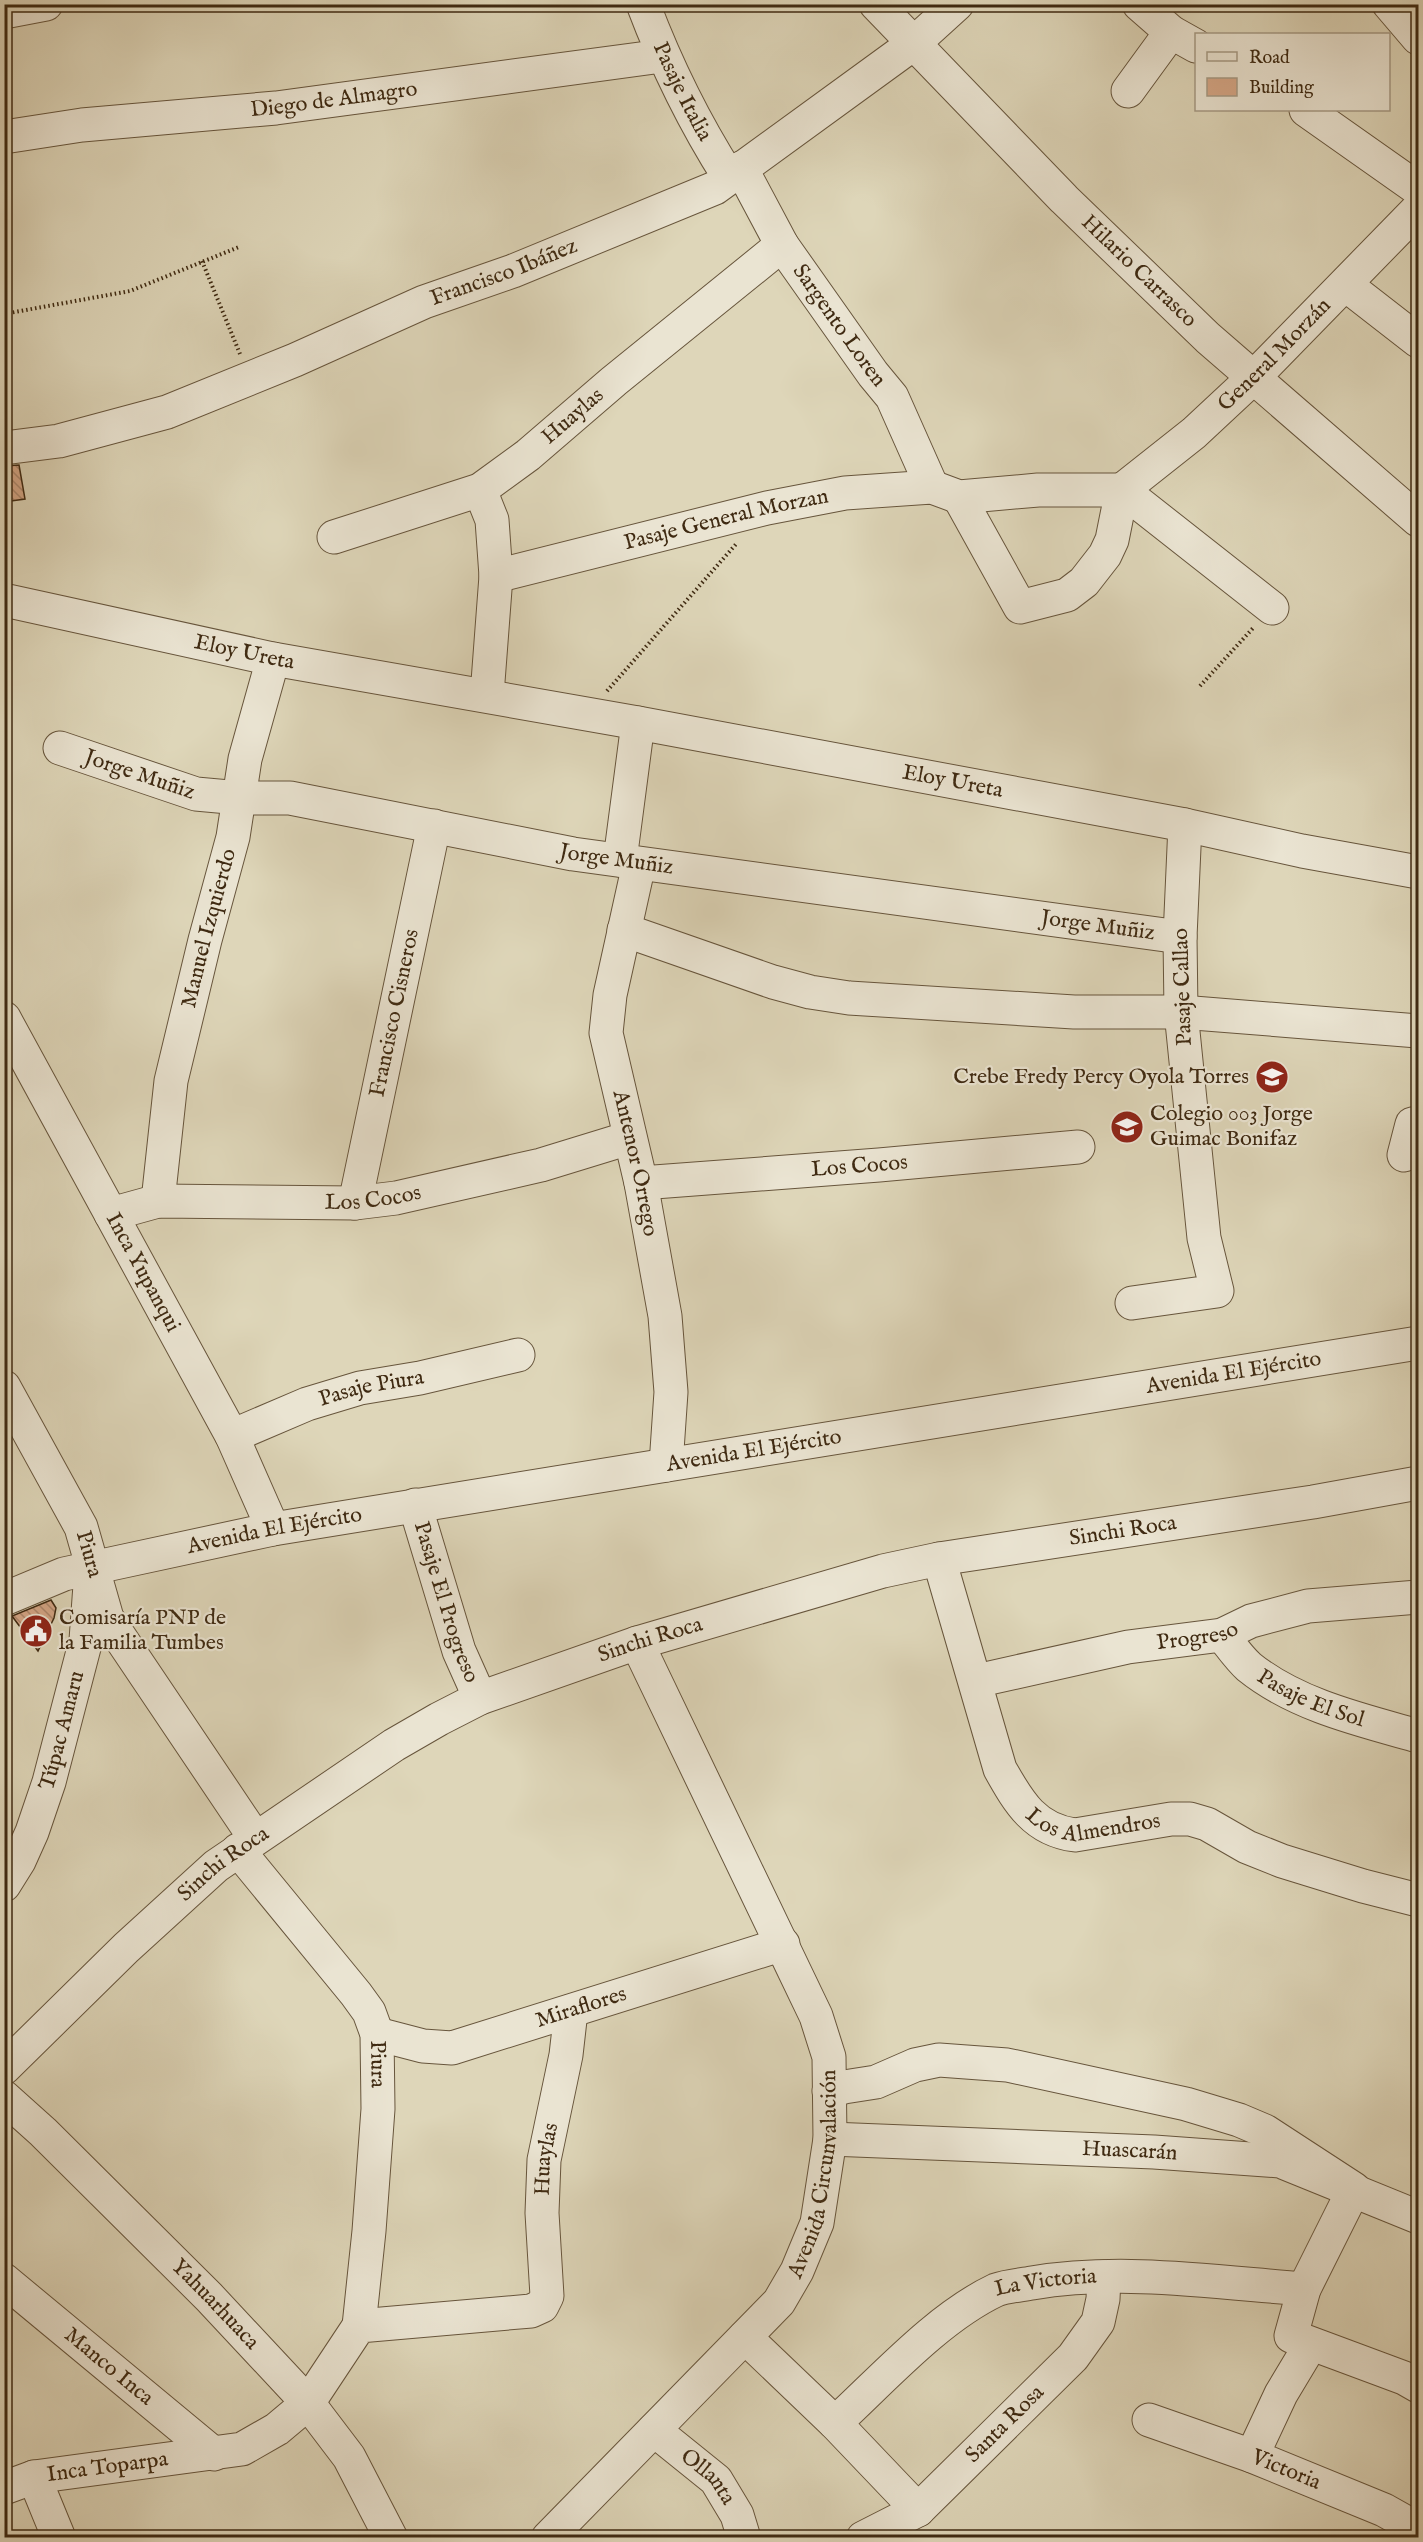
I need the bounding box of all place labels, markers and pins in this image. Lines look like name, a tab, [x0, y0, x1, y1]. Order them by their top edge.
school or university icon: Crebe Fredy Percy Oyola Torres	[1254, 1059, 1290, 1095]
place label: Crebe Fredy Percy Oyola Torres	[953, 1063, 1249, 1091]
place label: Colegio 003 Jorge Guimac Bonifaz	[1150, 1100, 1313, 1153]
school or university icon: Colegio 003 Jorge Guimac Bonifaz	[1109, 1109, 1145, 1145]
place label: Comisaría PNP de la Familia Tumbes	[59, 1604, 226, 1657]
public building icon: Comisaría PNP de la Familia Tumbes	[18, 1613, 54, 1649]

